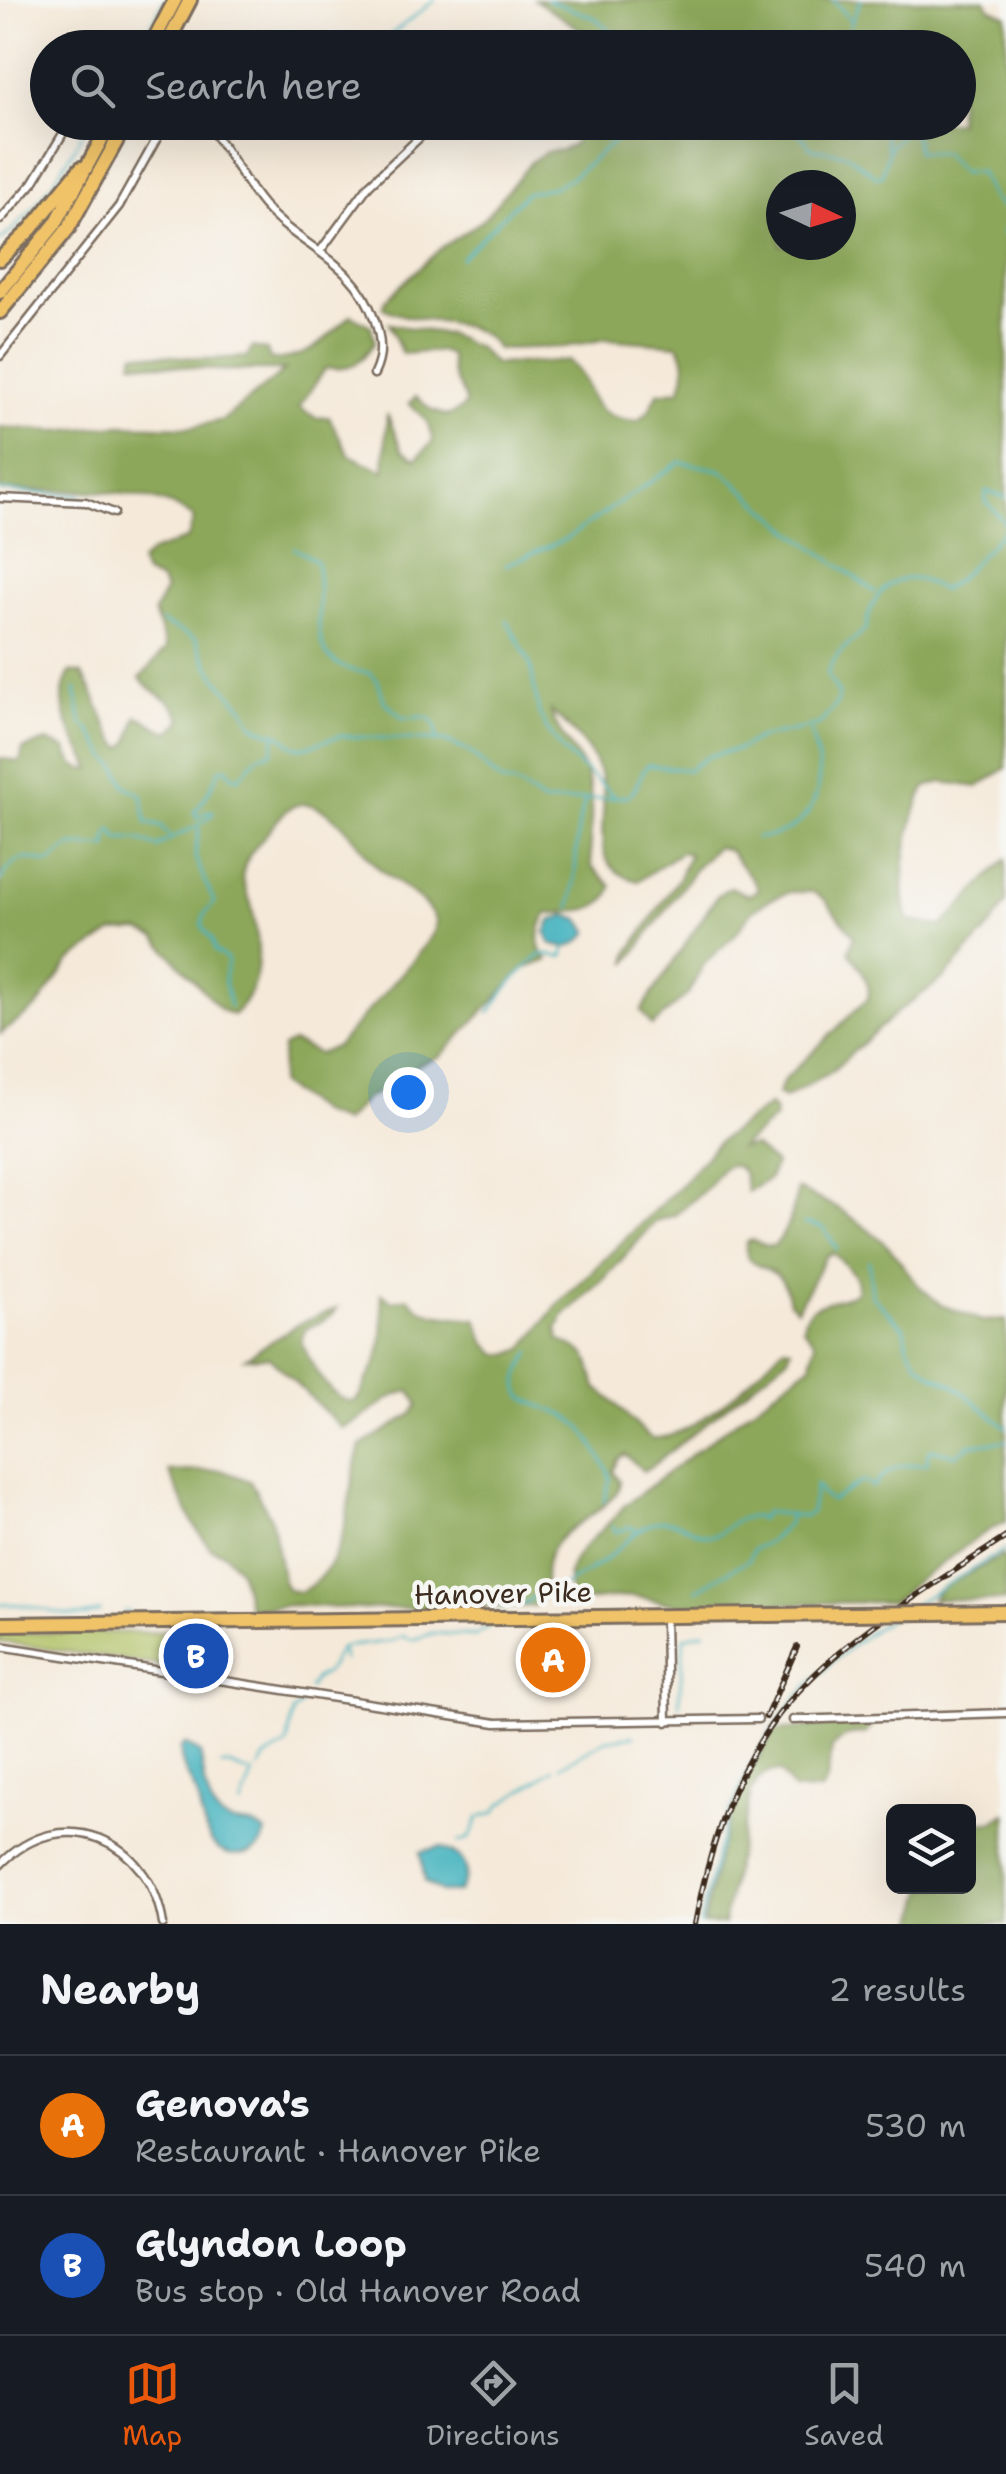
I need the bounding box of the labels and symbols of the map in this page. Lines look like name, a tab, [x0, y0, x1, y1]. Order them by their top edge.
north arrow	[766, 170, 856, 260]
your location	[383, 1067, 434, 1118]
street label: Hanover Pike	[413, 1572, 593, 1614]
pin: B	[164, 1618, 228, 1694]
pin: A	[520, 1622, 586, 1698]

